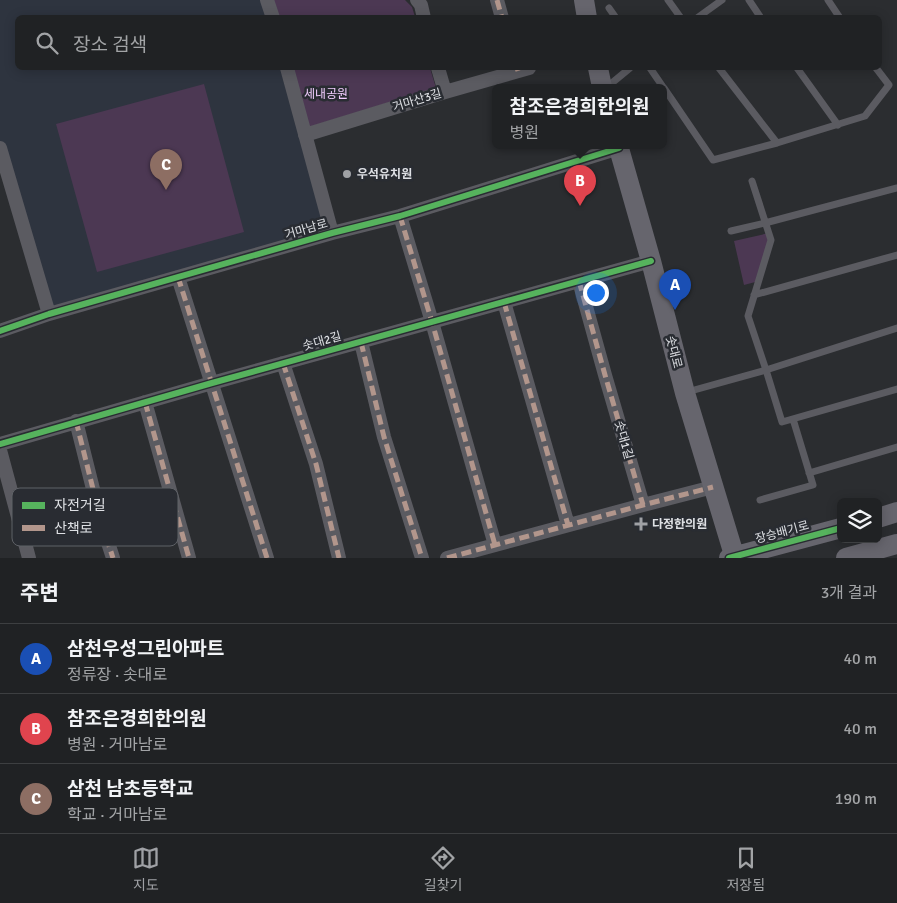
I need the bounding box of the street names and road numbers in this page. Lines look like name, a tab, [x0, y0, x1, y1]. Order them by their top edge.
street label: 거마산3길	[391, 86, 444, 115]
street label: 거마남로	[283, 216, 329, 243]
street label: 솟대2길	[301, 329, 343, 354]
street label: 솟대로	[662, 334, 685, 370]
street label: 솟대1길	[611, 419, 636, 461]
street label: 장승배기로	[754, 518, 811, 547]

